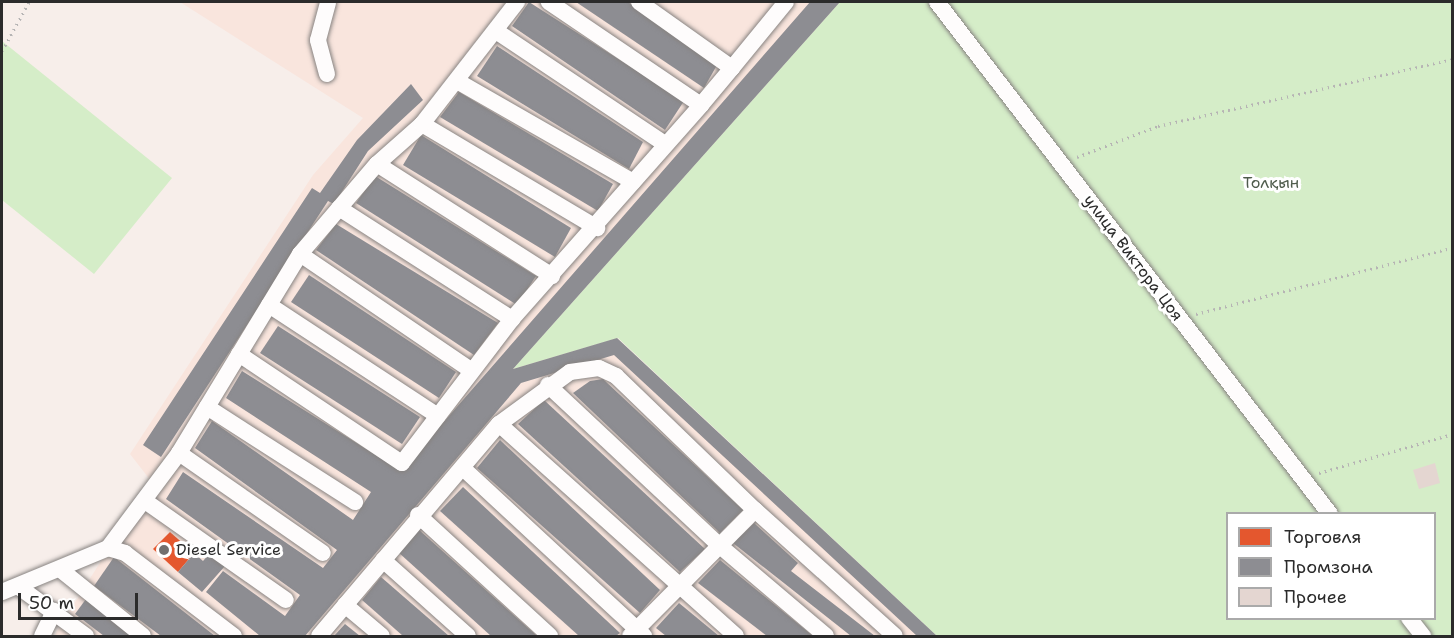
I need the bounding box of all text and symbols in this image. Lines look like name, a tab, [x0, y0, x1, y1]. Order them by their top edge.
park label: Толқын	[1243, 173, 1299, 193]
street label: улица Виктора Цоя	[1079, 191, 1187, 325]
legend	[1226, 512, 1436, 620]
text: Торговля	[1284, 525, 1362, 549]
place label: Diesel Service	[176, 540, 281, 560]
marker: Diesel Service	[157, 543, 171, 557]
text: Промзона	[1284, 555, 1373, 579]
scale bar	[21, 581, 141, 619]
text: Прочее	[1284, 585, 1347, 609]
text: 50 m	[29, 591, 74, 615]

